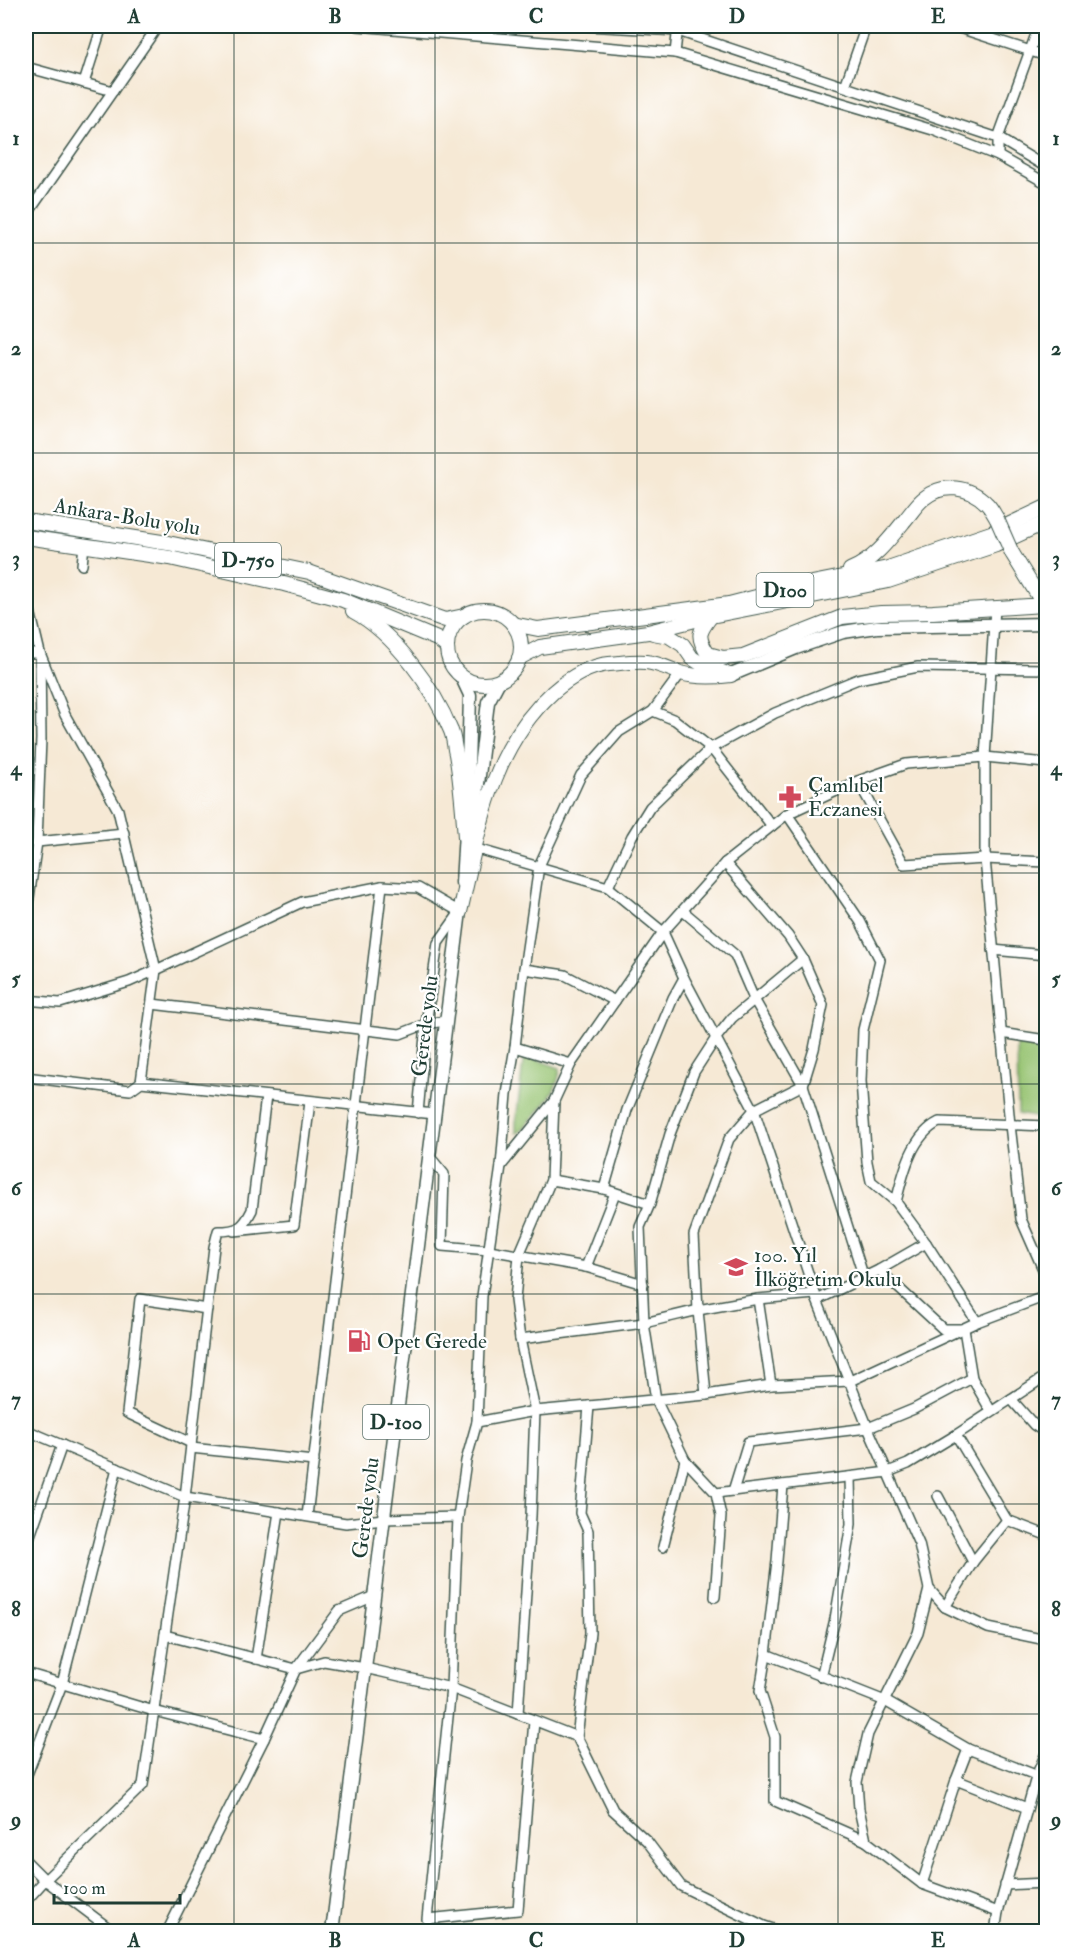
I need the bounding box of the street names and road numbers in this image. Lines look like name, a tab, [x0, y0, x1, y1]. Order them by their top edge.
street label: Ankara-Bolu yolu	[51, 492, 202, 542]
road number: D-750	[215, 543, 281, 577]
road number: D100	[756, 573, 814, 607]
street label: Gerede yolu	[405, 974, 445, 1078]
road number: D-100	[363, 1405, 429, 1439]
street label: Gerede yolu	[346, 1456, 386, 1560]

